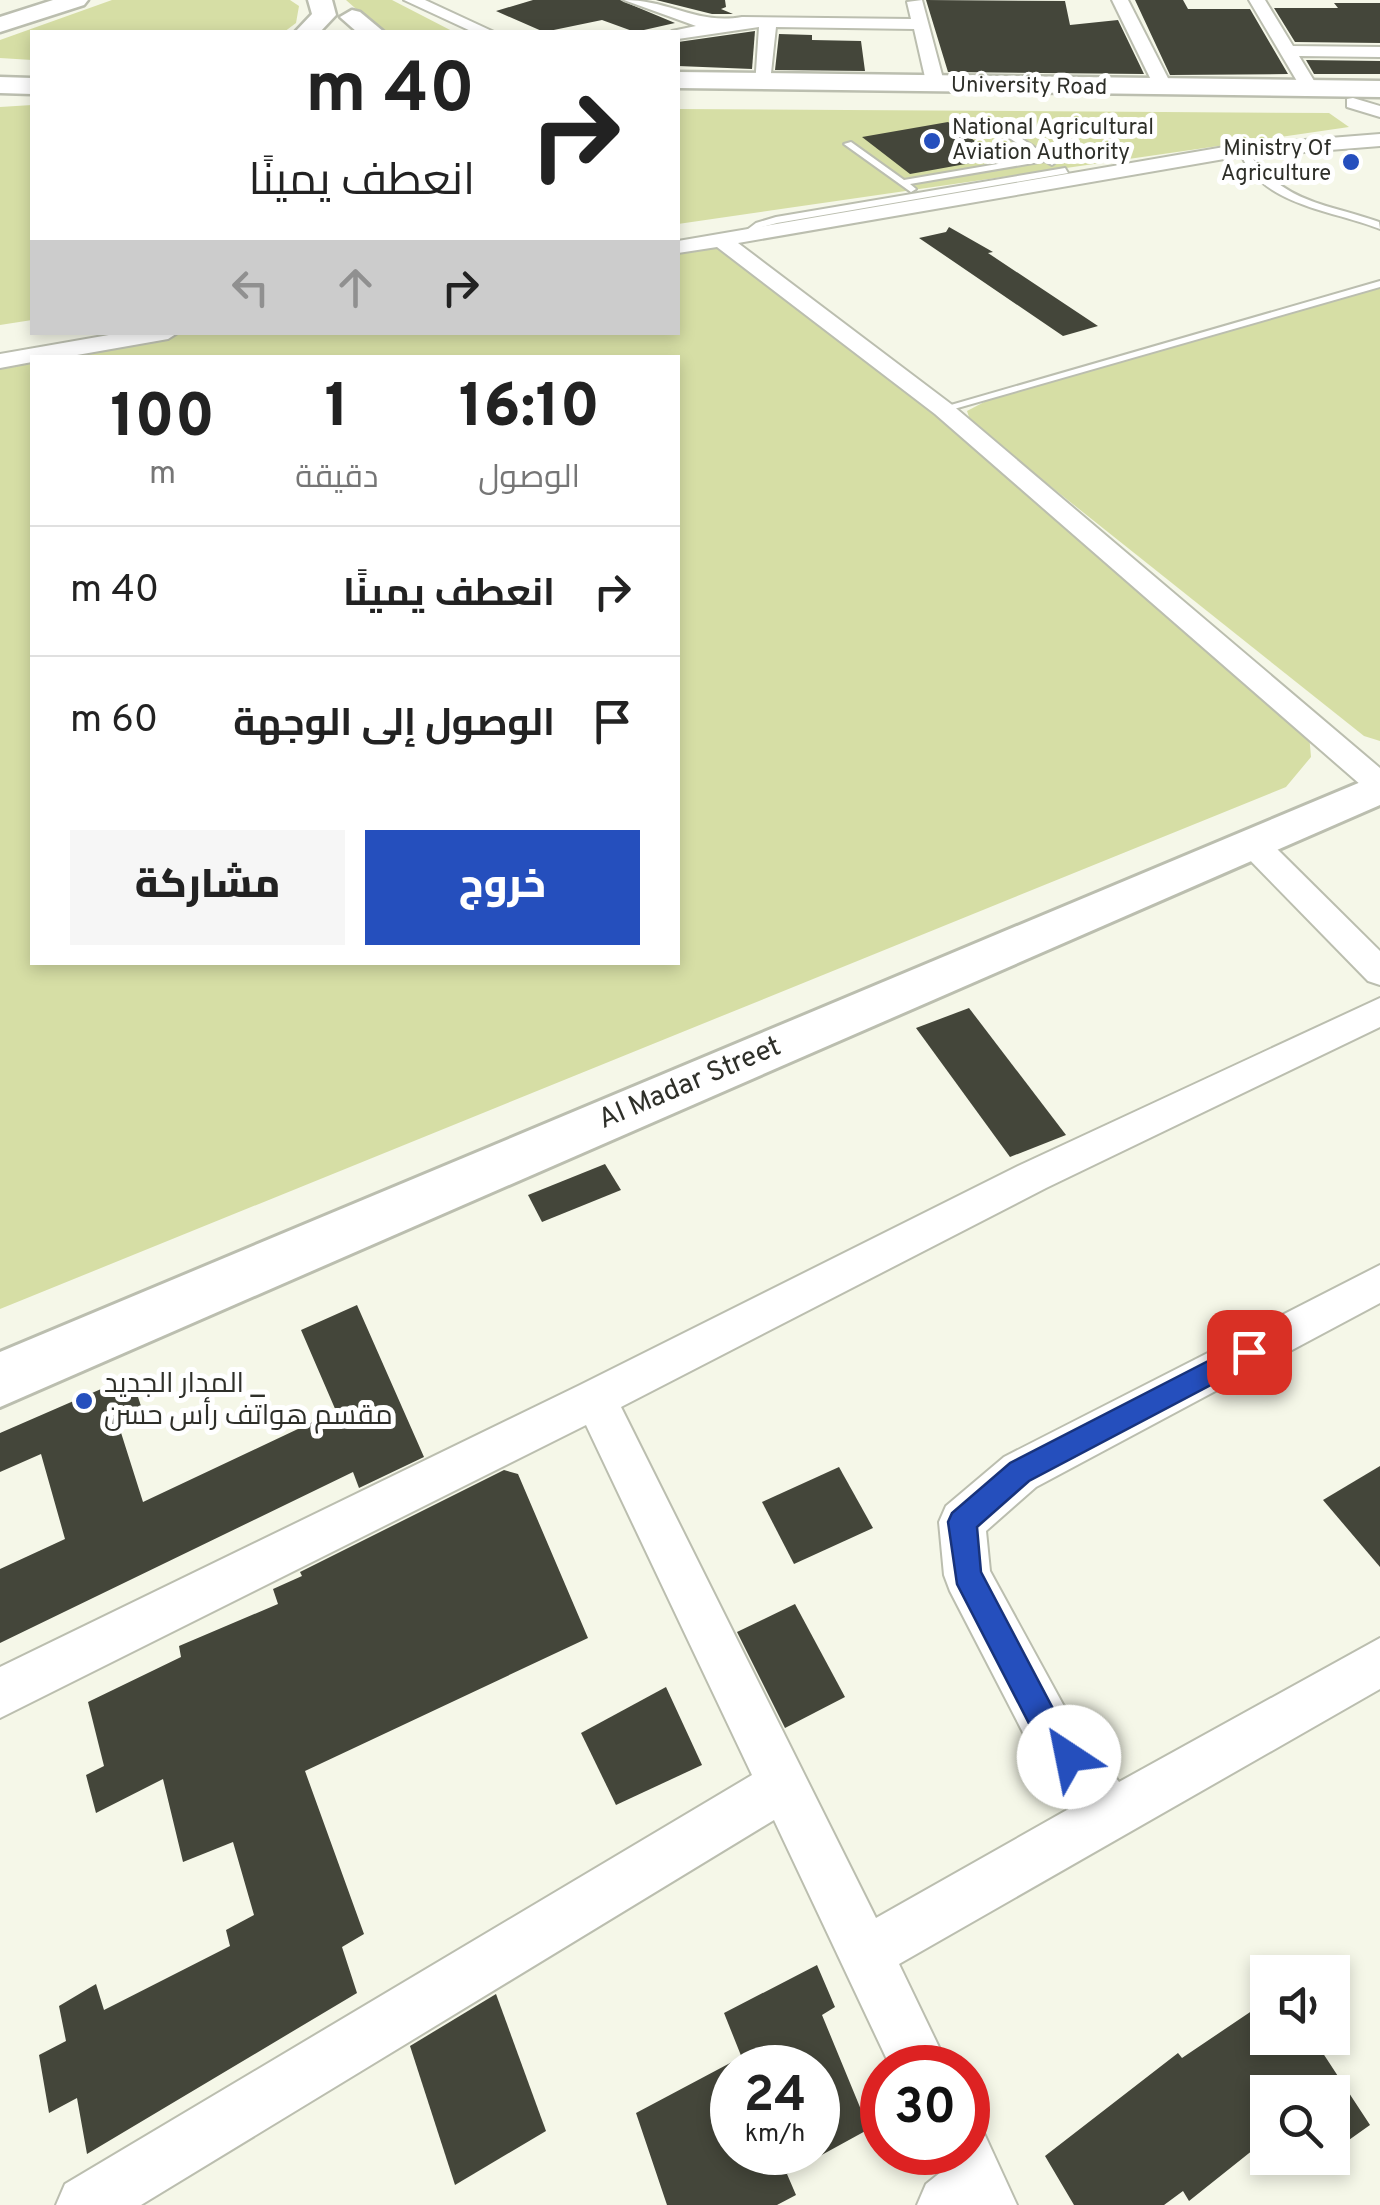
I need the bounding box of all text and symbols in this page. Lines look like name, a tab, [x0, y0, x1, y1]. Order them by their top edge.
text: 40 m	[305, 48, 475, 137]
icon: right	[510, 70, 640, 200]
street label: University Road	[951, 72, 1107, 102]
place label: National Agricultural Aviation Authority	[952, 115, 1154, 167]
marker: National Agricultural Aviation Authority	[921, 130, 943, 152]
place label: Ministry Of Agriculture	[1221, 136, 1331, 188]
marker: Ministry Of Agriculture	[1340, 151, 1362, 173]
text: انعطف يمينًا	[248, 154, 475, 211]
icon: left	[223, 260, 278, 315]
icon: ahead	[328, 260, 383, 315]
icon: right	[433, 260, 488, 315]
text: 1	[325, 372, 349, 448]
text: 16:10	[459, 372, 600, 448]
text: 100	[110, 382, 215, 458]
text: m	[149, 455, 176, 495]
text: دقيقة	[295, 459, 378, 499]
text: الوصول	[478, 459, 580, 499]
icon: right	[585, 564, 640, 619]
text: 40 m	[70, 567, 159, 616]
text: انعطف يمينًا	[343, 571, 555, 620]
icon: arrive	[585, 694, 640, 749]
text: 60 m	[70, 697, 158, 746]
text: الوصول إلى الوجهة	[233, 701, 555, 750]
button: مشاركة	[70, 830, 345, 945]
button: خروج	[365, 830, 640, 945]
street label: Al Madar Street	[593, 1029, 787, 1139]
pin	[1207, 1310, 1292, 1395]
icon: arrive	[1222, 1325, 1277, 1380]
place label: المدار الجديد _ مقسم هواتف رأس حسن	[104, 1367, 393, 1435]
marker: المدار الجديد _ مقسم هواتف رأس حسن	[73, 1390, 95, 1412]
position arrow	[1017, 1705, 1121, 1809]
map controls	[1250, 1955, 1350, 2175]
button: sound	[1250, 1955, 1350, 2055]
speed limit sign: 30	[860, 2045, 990, 2175]
text: 24	[744, 2066, 806, 2129]
button: search	[1250, 2075, 1350, 2175]
text: km/h	[745, 2119, 805, 2151]

